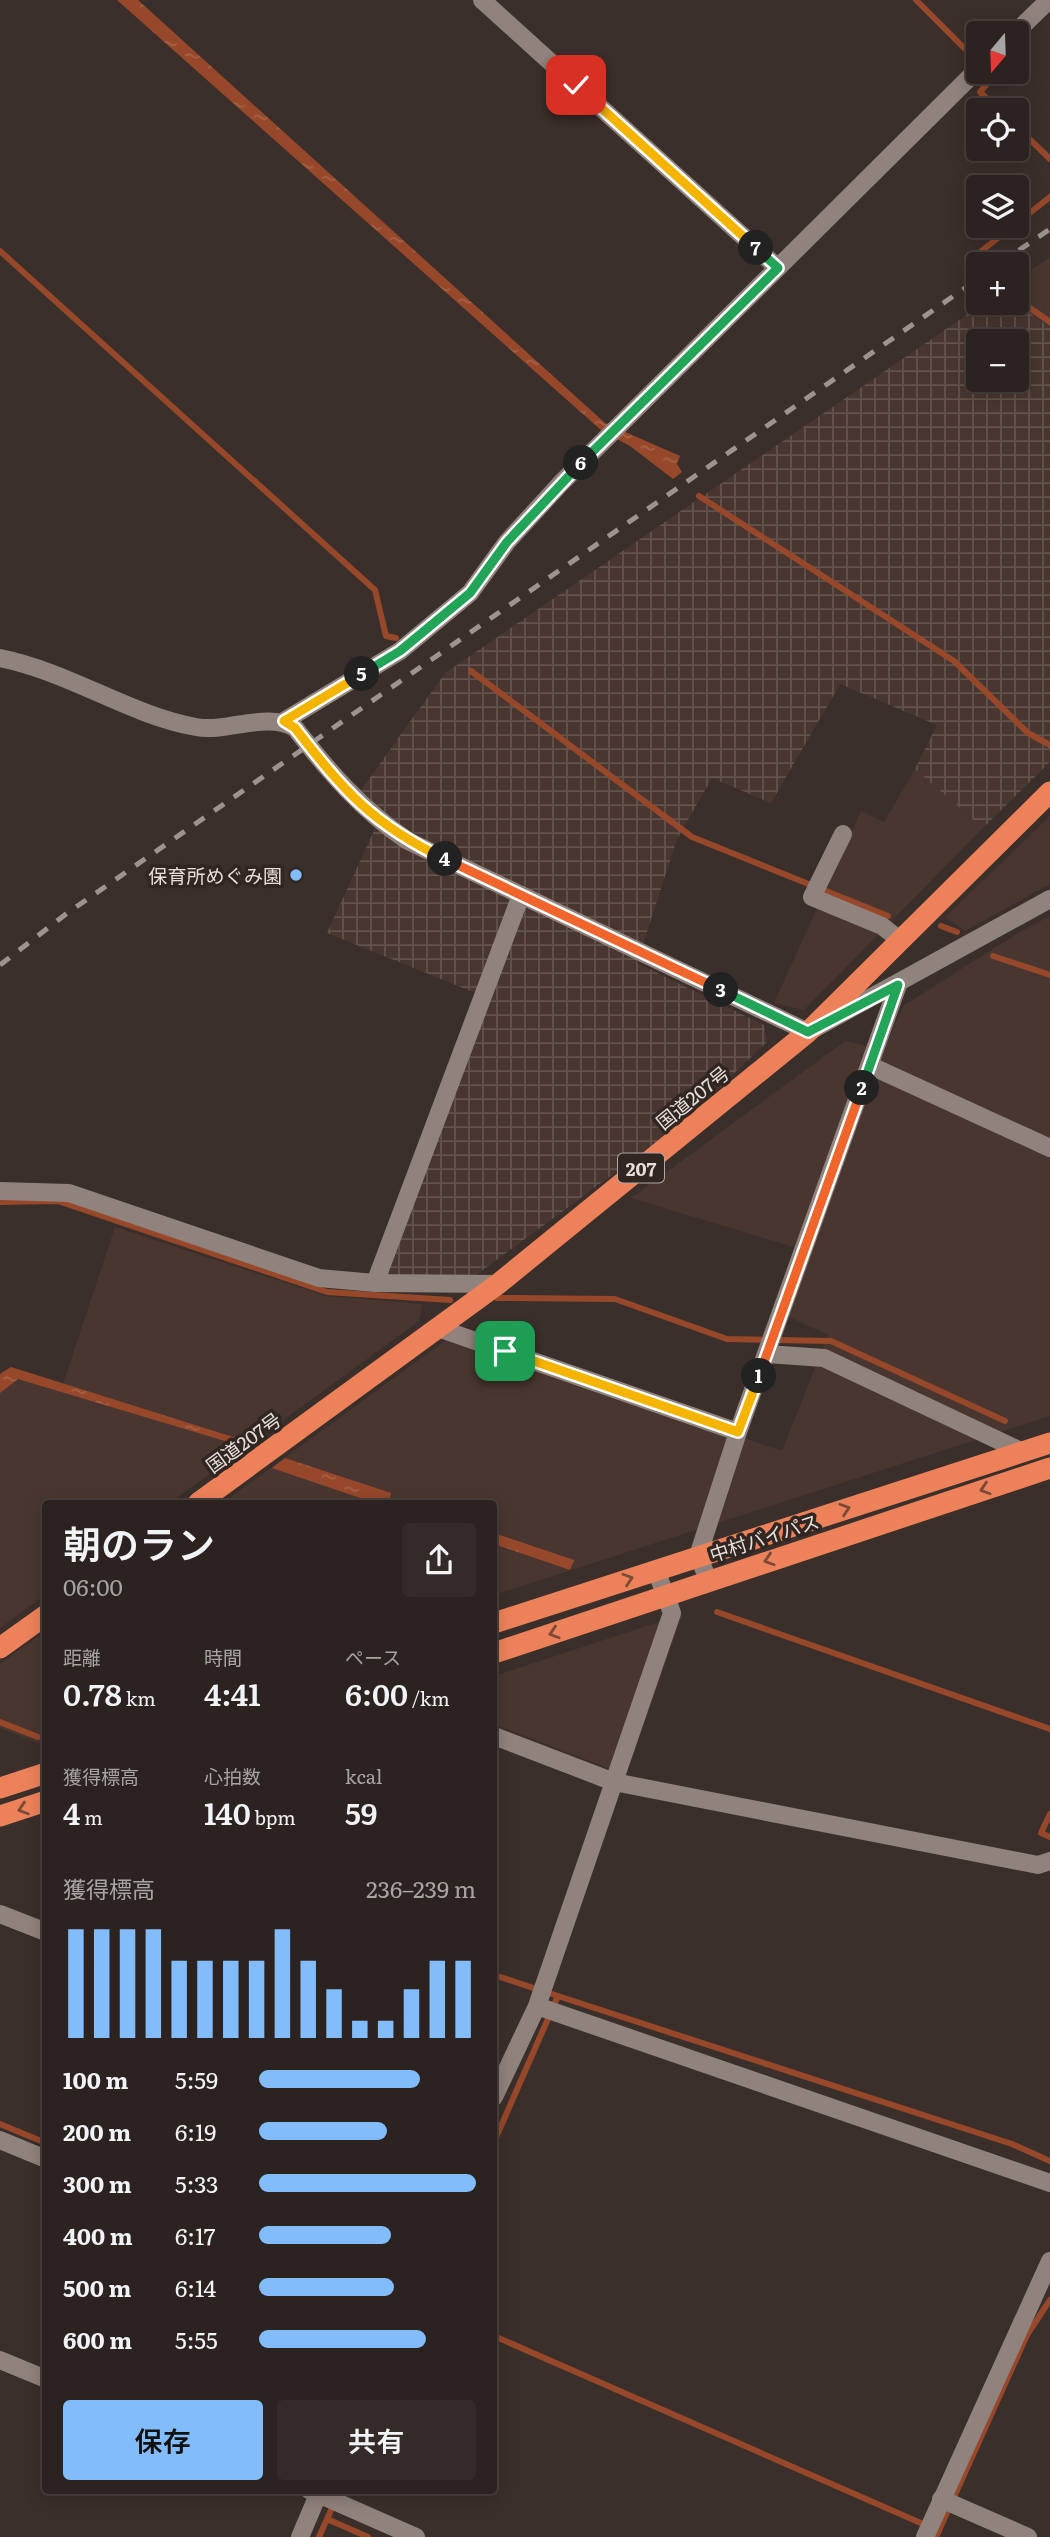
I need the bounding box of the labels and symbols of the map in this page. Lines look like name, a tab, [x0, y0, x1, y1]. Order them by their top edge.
north arrow	[966, 21, 1029, 84]
pin	[546, 55, 606, 115]
pin: 7	[738, 230, 774, 266]
pin: 6	[564, 446, 598, 480]
pin: 5	[344, 656, 380, 692]
pin: 4	[428, 842, 462, 876]
place label: 保育所めぐみ園	[148, 861, 282, 889]
marker: 保育所めぐみ園	[288, 867, 304, 883]
pin: 3	[704, 972, 738, 1007]
street label: 国道207号	[649, 1059, 735, 1135]
pin: 2	[844, 1070, 880, 1106]
road number: 207	[618, 1154, 664, 1182]
pin	[475, 1321, 535, 1381]
pin: 1	[742, 1358, 776, 1394]
street label: 国道207号	[199, 1405, 287, 1479]
one-way arrow	[979, 1481, 992, 1495]
one-way arrow	[838, 1503, 850, 1518]
street label: 中村バイパス	[706, 1506, 822, 1568]
one-way arrow	[763, 1551, 775, 1566]
one-way arrow	[622, 1573, 634, 1587]
one-way arrow	[548, 1625, 560, 1639]
one-way arrow	[17, 1801, 29, 1815]

